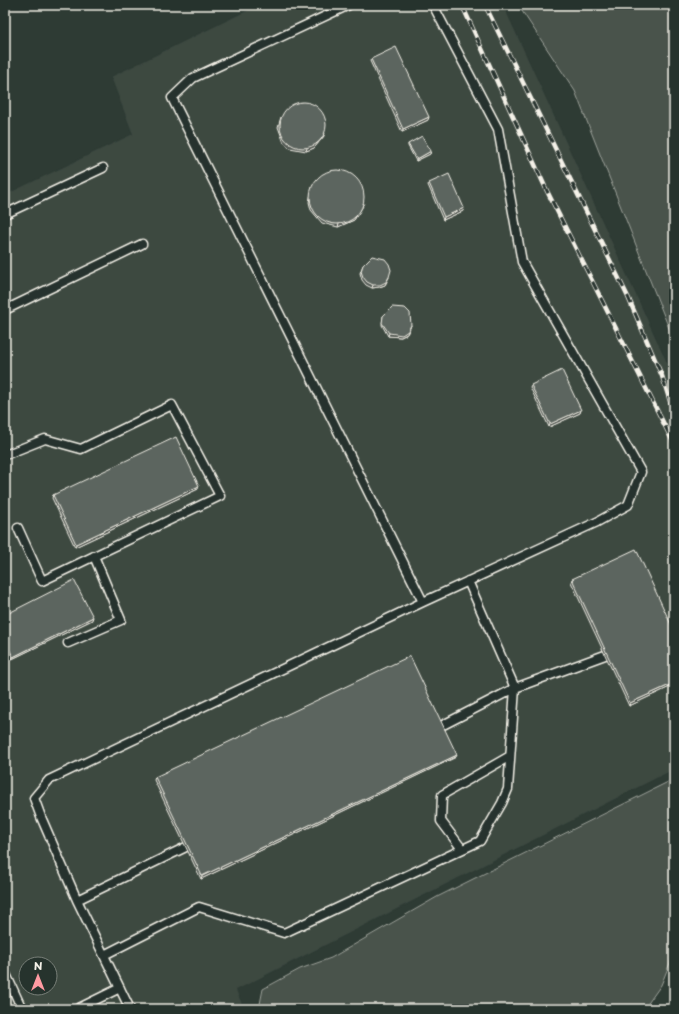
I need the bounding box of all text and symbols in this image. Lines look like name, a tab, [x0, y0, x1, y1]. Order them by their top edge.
north arrow	[18, 956, 58, 996]
text: N	[34, 957, 43, 974]

